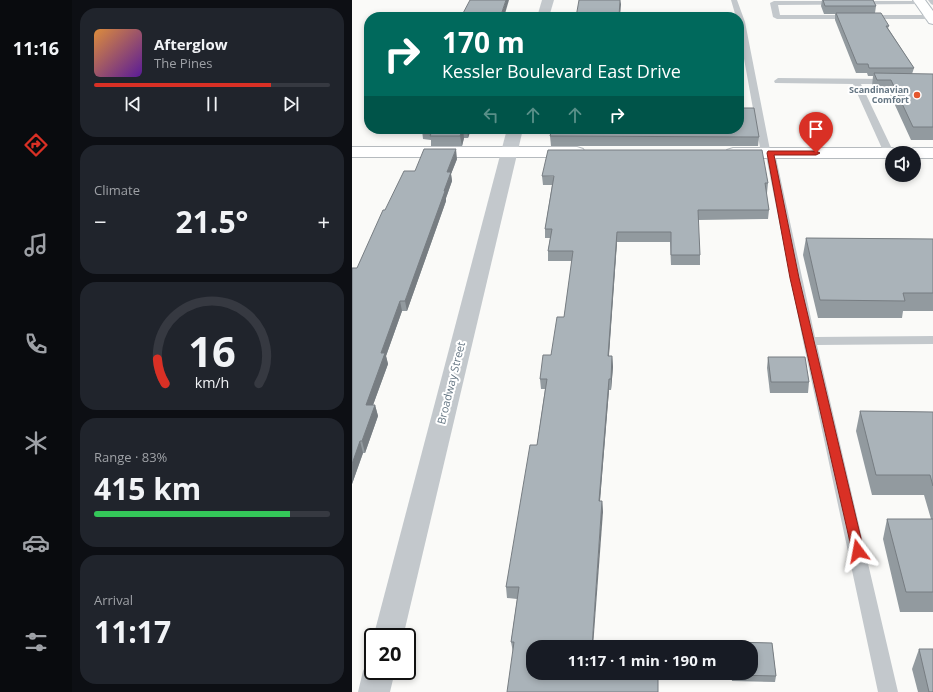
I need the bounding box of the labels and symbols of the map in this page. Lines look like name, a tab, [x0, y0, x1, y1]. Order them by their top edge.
place label: Scandinavian Comfort	[849, 83, 909, 106]
marker: Scandinavian Comfort	[912, 90, 922, 100]
pin	[799, 112, 833, 153]
street label: Broadway Street	[433, 340, 468, 426]
position arrow	[837, 530, 879, 572]
speed limit sign: 20	[364, 628, 416, 680]

